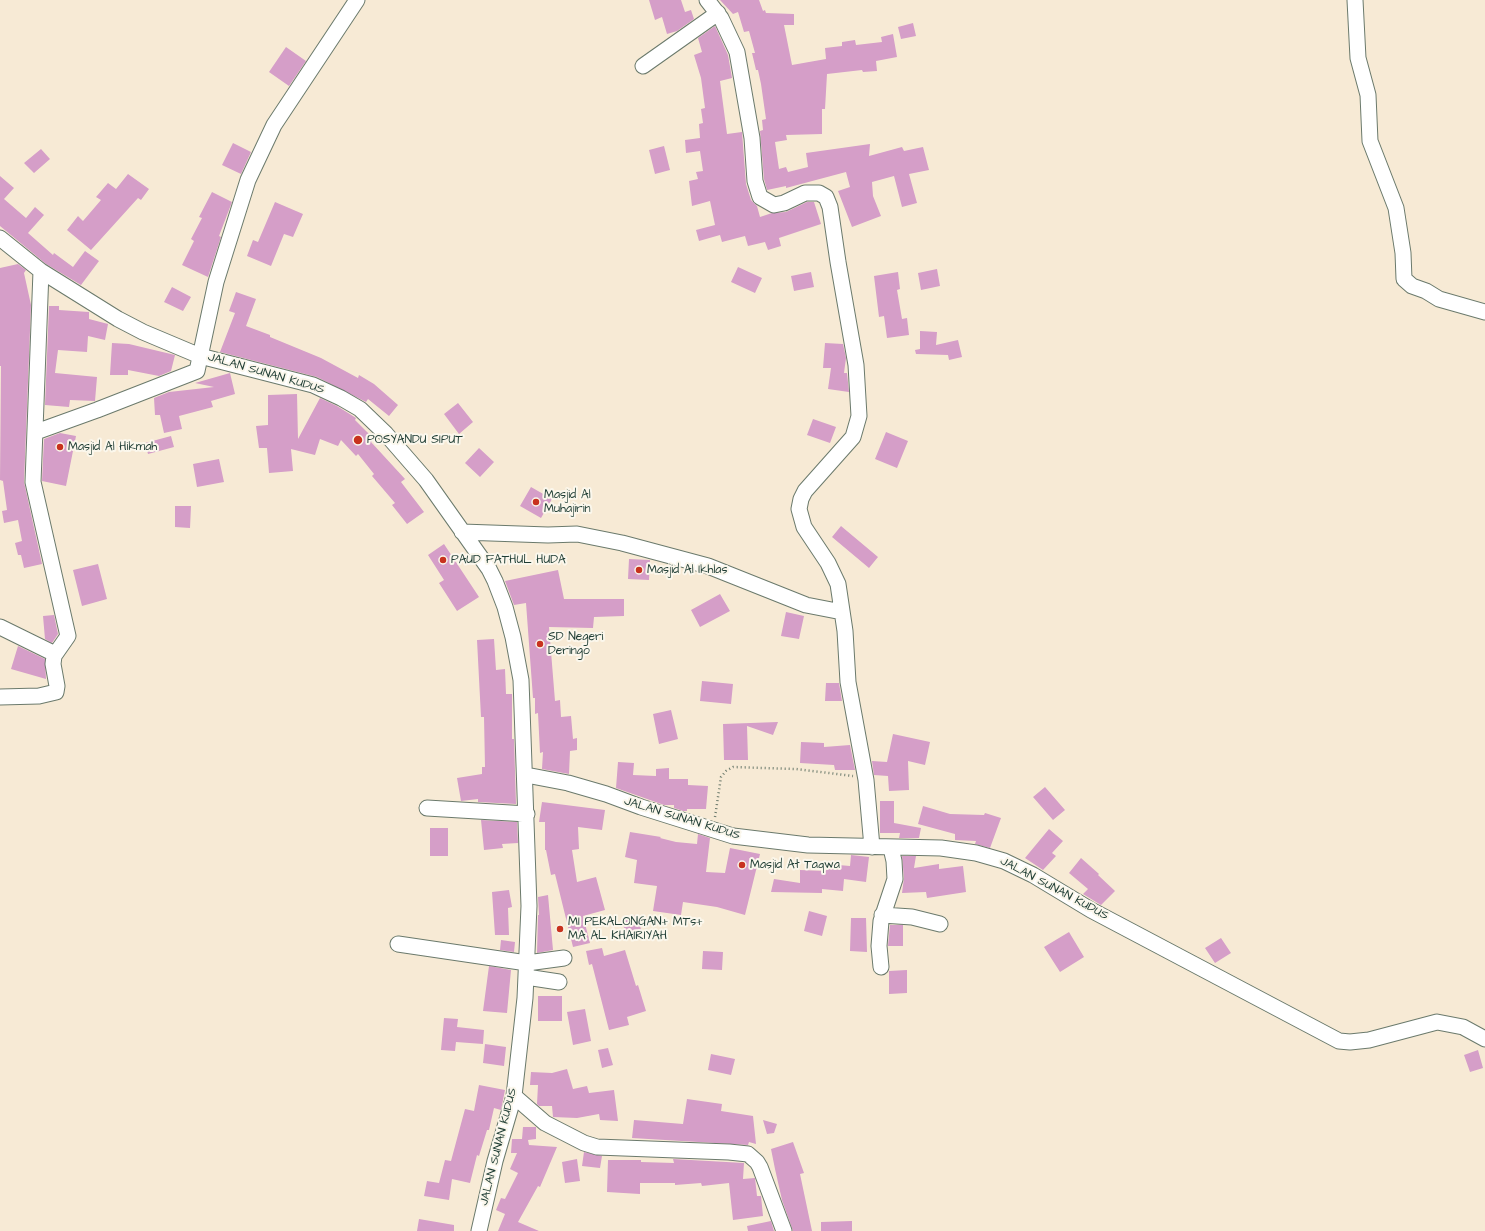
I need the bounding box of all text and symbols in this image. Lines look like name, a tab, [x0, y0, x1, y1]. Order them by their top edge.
street label: JALAN SUNAN KUDUS	[206, 350, 326, 398]
place label: POSYANDU SIPUT	[367, 433, 463, 447]
marker: POSYANDU SIPUT	[352, 434, 364, 446]
place label: Masjid Al Hikmah	[68, 440, 157, 454]
marker: Masjid Al Hikmah	[55, 442, 65, 452]
place label: Masjid Al Muhajirin	[544, 488, 591, 516]
marker: Masjid Al Muhajirin	[531, 497, 541, 507]
place label: PAUD FATHUL HUDA	[451, 553, 566, 567]
marker: PAUD FATHUL HUDA	[438, 555, 448, 565]
place label: Masjid Al Ikhlas	[647, 563, 727, 577]
marker: Masjid Al Ikhlas	[634, 565, 644, 575]
place label: SD Negeri Deringo	[548, 630, 603, 658]
marker: SD Negeri Deringo	[535, 639, 545, 649]
street label: JALAN SUNAN KUDUS	[622, 794, 742, 844]
street label: JALAN SUNAN KUDUS	[997, 854, 1111, 924]
place label: Masjid At Taqwa	[750, 858, 840, 872]
marker: Masjid At Taqwa	[737, 860, 747, 870]
place label: MI PEKALONGAN+ MTs+ MA AL KHAIRIYAH	[568, 915, 702, 943]
marker: MI PEKALONGAN+ MTs+ MA AL KHAIRIYAH	[555, 924, 565, 934]
street label: JALAN SUNAN KUDUS	[477, 1087, 521, 1207]

